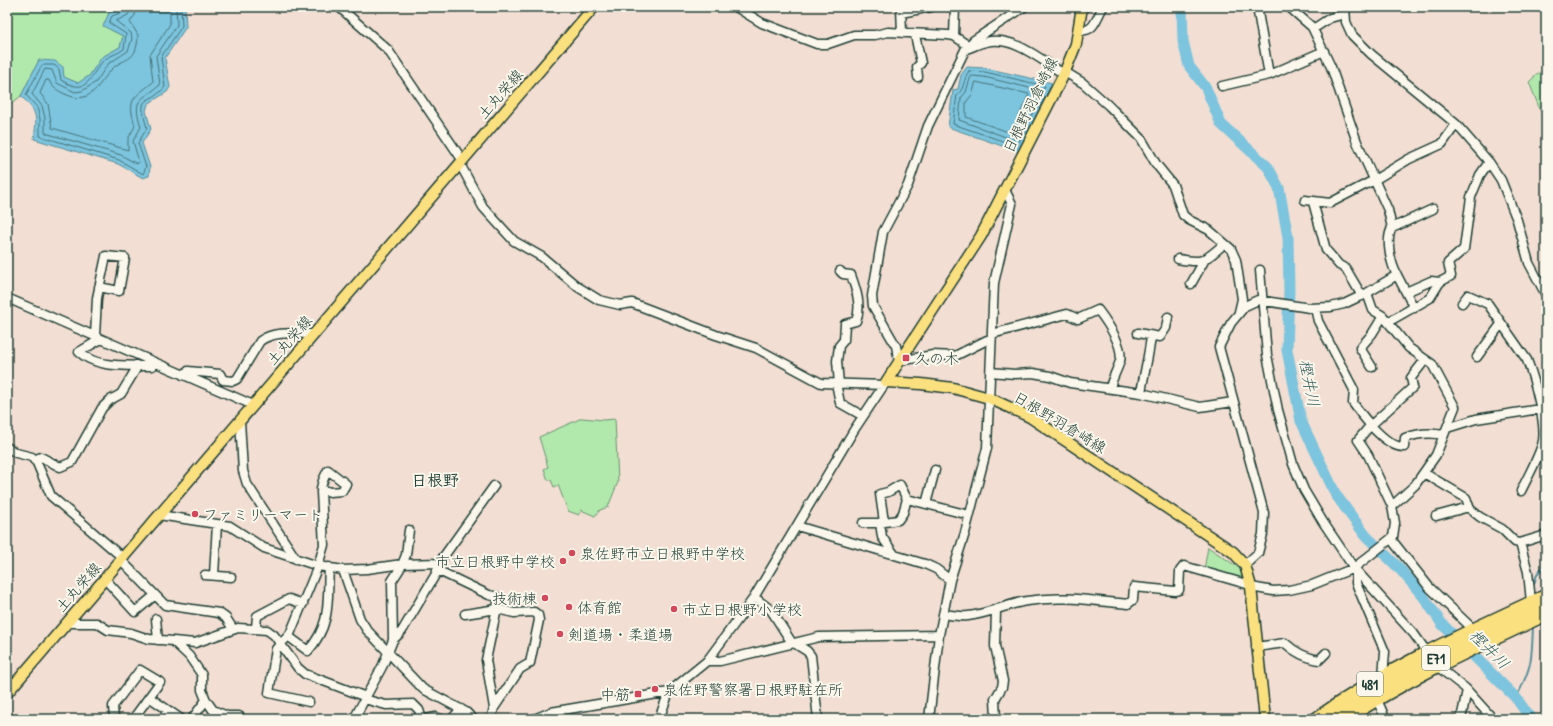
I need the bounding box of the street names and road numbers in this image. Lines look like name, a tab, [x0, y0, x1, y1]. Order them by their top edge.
street label: 日根野羽倉崎線	[998, 53, 1062, 157]
street label: 土丸栄線	[472, 64, 528, 124]
street label: 土丸栄線	[261, 310, 317, 370]
street label: 日根野羽倉崎線	[1010, 386, 1110, 458]
street label: 土丸栄線	[50, 557, 106, 617]
road number: E71	[1422, 646, 1450, 670]
road number: 481	[1357, 672, 1383, 696]

